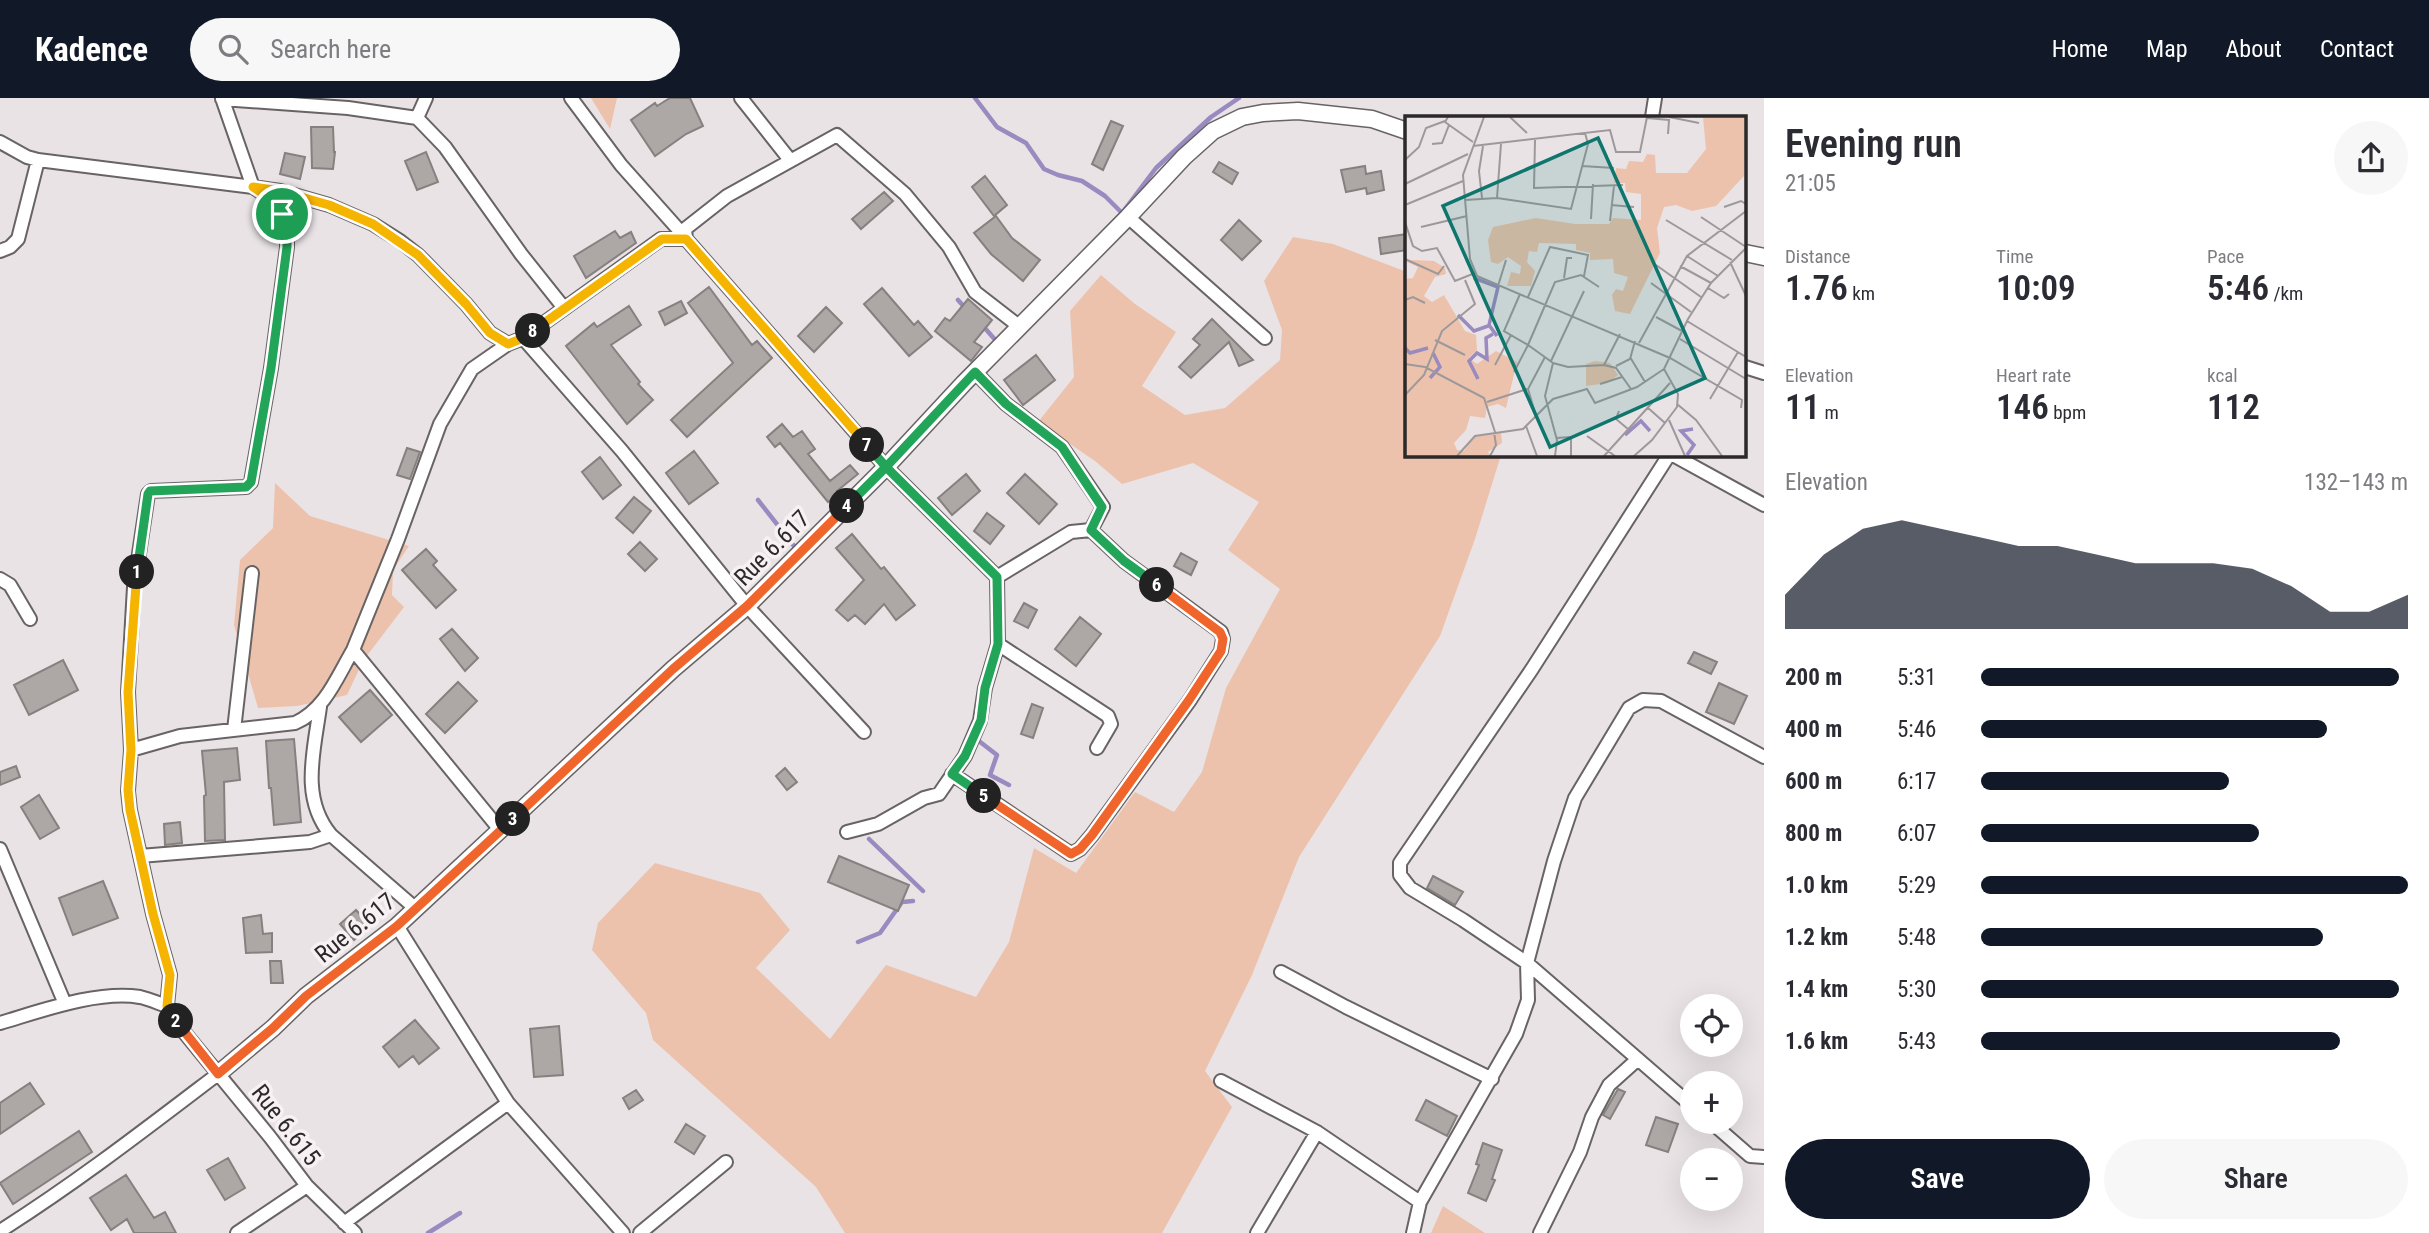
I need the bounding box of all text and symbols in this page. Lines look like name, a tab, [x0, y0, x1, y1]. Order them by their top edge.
search box	[190, 18, 680, 81]
text: Kadence	[35, 30, 148, 69]
icon: search	[214, 30, 252, 68]
text: Search here	[270, 34, 391, 64]
text: Home	[2052, 35, 2108, 63]
text: Map	[2146, 35, 2188, 63]
text: About	[2226, 35, 2282, 63]
text: Contact	[2320, 35, 2394, 63]
inset map	[1405, 116, 1746, 457]
button: share	[2334, 121, 2408, 195]
text: Evening run	[1785, 122, 1962, 166]
text: 21:05	[1785, 170, 1836, 197]
pin	[252, 184, 312, 244]
icon: arrive	[263, 195, 301, 233]
text: Distance	[1785, 245, 1850, 268]
text: Time	[1996, 245, 2033, 268]
text: Pace	[2207, 245, 2244, 268]
text: 1.76	[1785, 268, 1848, 309]
text: 10:09	[1996, 268, 2076, 309]
text: 5:46	[2207, 268, 2269, 309]
text: km	[1848, 282, 1875, 305]
text: /km	[2269, 282, 2303, 305]
pin: 8	[516, 314, 550, 348]
text: 8	[528, 319, 537, 342]
text: Elevation	[1785, 364, 1853, 387]
text: Heart rate	[1996, 364, 2071, 387]
text: kcal	[2207, 364, 2238, 387]
text: 11	[1785, 387, 1820, 428]
text: 146	[1996, 387, 2049, 428]
text: 112	[2207, 387, 2260, 428]
text: m	[1820, 401, 1839, 424]
text: bpm	[2049, 401, 2086, 424]
pin: 7	[850, 428, 884, 462]
text: 7	[862, 433, 871, 456]
text: Elevation	[1785, 469, 1868, 496]
text: 132–143 m	[2304, 469, 2408, 496]
pin: 4	[830, 488, 864, 524]
text: 4	[842, 494, 851, 517]
street label: Rue 6.617	[729, 505, 815, 591]
pin: 1	[120, 554, 154, 589]
text: 1	[132, 560, 141, 583]
pin: 6	[1140, 568, 1174, 602]
text: 6	[1152, 573, 1161, 596]
text: 200 m	[1785, 664, 1842, 691]
text: 5:31	[1897, 664, 1936, 691]
text: 400 m	[1785, 716, 1842, 743]
text: 5:46	[1897, 716, 1936, 743]
text: 600 m	[1785, 768, 1842, 795]
text: 6:17	[1897, 768, 1936, 795]
pin: 5	[967, 778, 1002, 814]
text: 5	[979, 784, 988, 807]
pin: 3	[496, 802, 530, 836]
text: 3	[508, 807, 517, 830]
text: 800 m	[1785, 820, 1842, 847]
text: 6:07	[1897, 820, 1936, 847]
text: 1.0 km	[1785, 872, 1848, 899]
text: 5:29	[1897, 872, 1936, 899]
street label: Rue 6.617	[309, 887, 401, 969]
text: 1.2 km	[1785, 924, 1848, 951]
text: 5:48	[1897, 924, 1936, 951]
text: 1.4 km	[1785, 976, 1848, 1003]
text: 5:30	[1897, 976, 1936, 1003]
map controls	[1680, 994, 1743, 1211]
button: locate	[1680, 994, 1743, 1057]
pin: 2	[158, 1004, 194, 1038]
text: 2	[171, 1009, 180, 1032]
text: 1.6 km	[1785, 1028, 1848, 1055]
text: 5:43	[1897, 1028, 1936, 1055]
button: +	[1680, 1071, 1743, 1134]
street label: Rue 6.615	[246, 1079, 326, 1171]
button: Save	[1785, 1139, 2090, 1219]
button: Share	[2104, 1139, 2408, 1219]
button: −	[1680, 1148, 1743, 1211]

